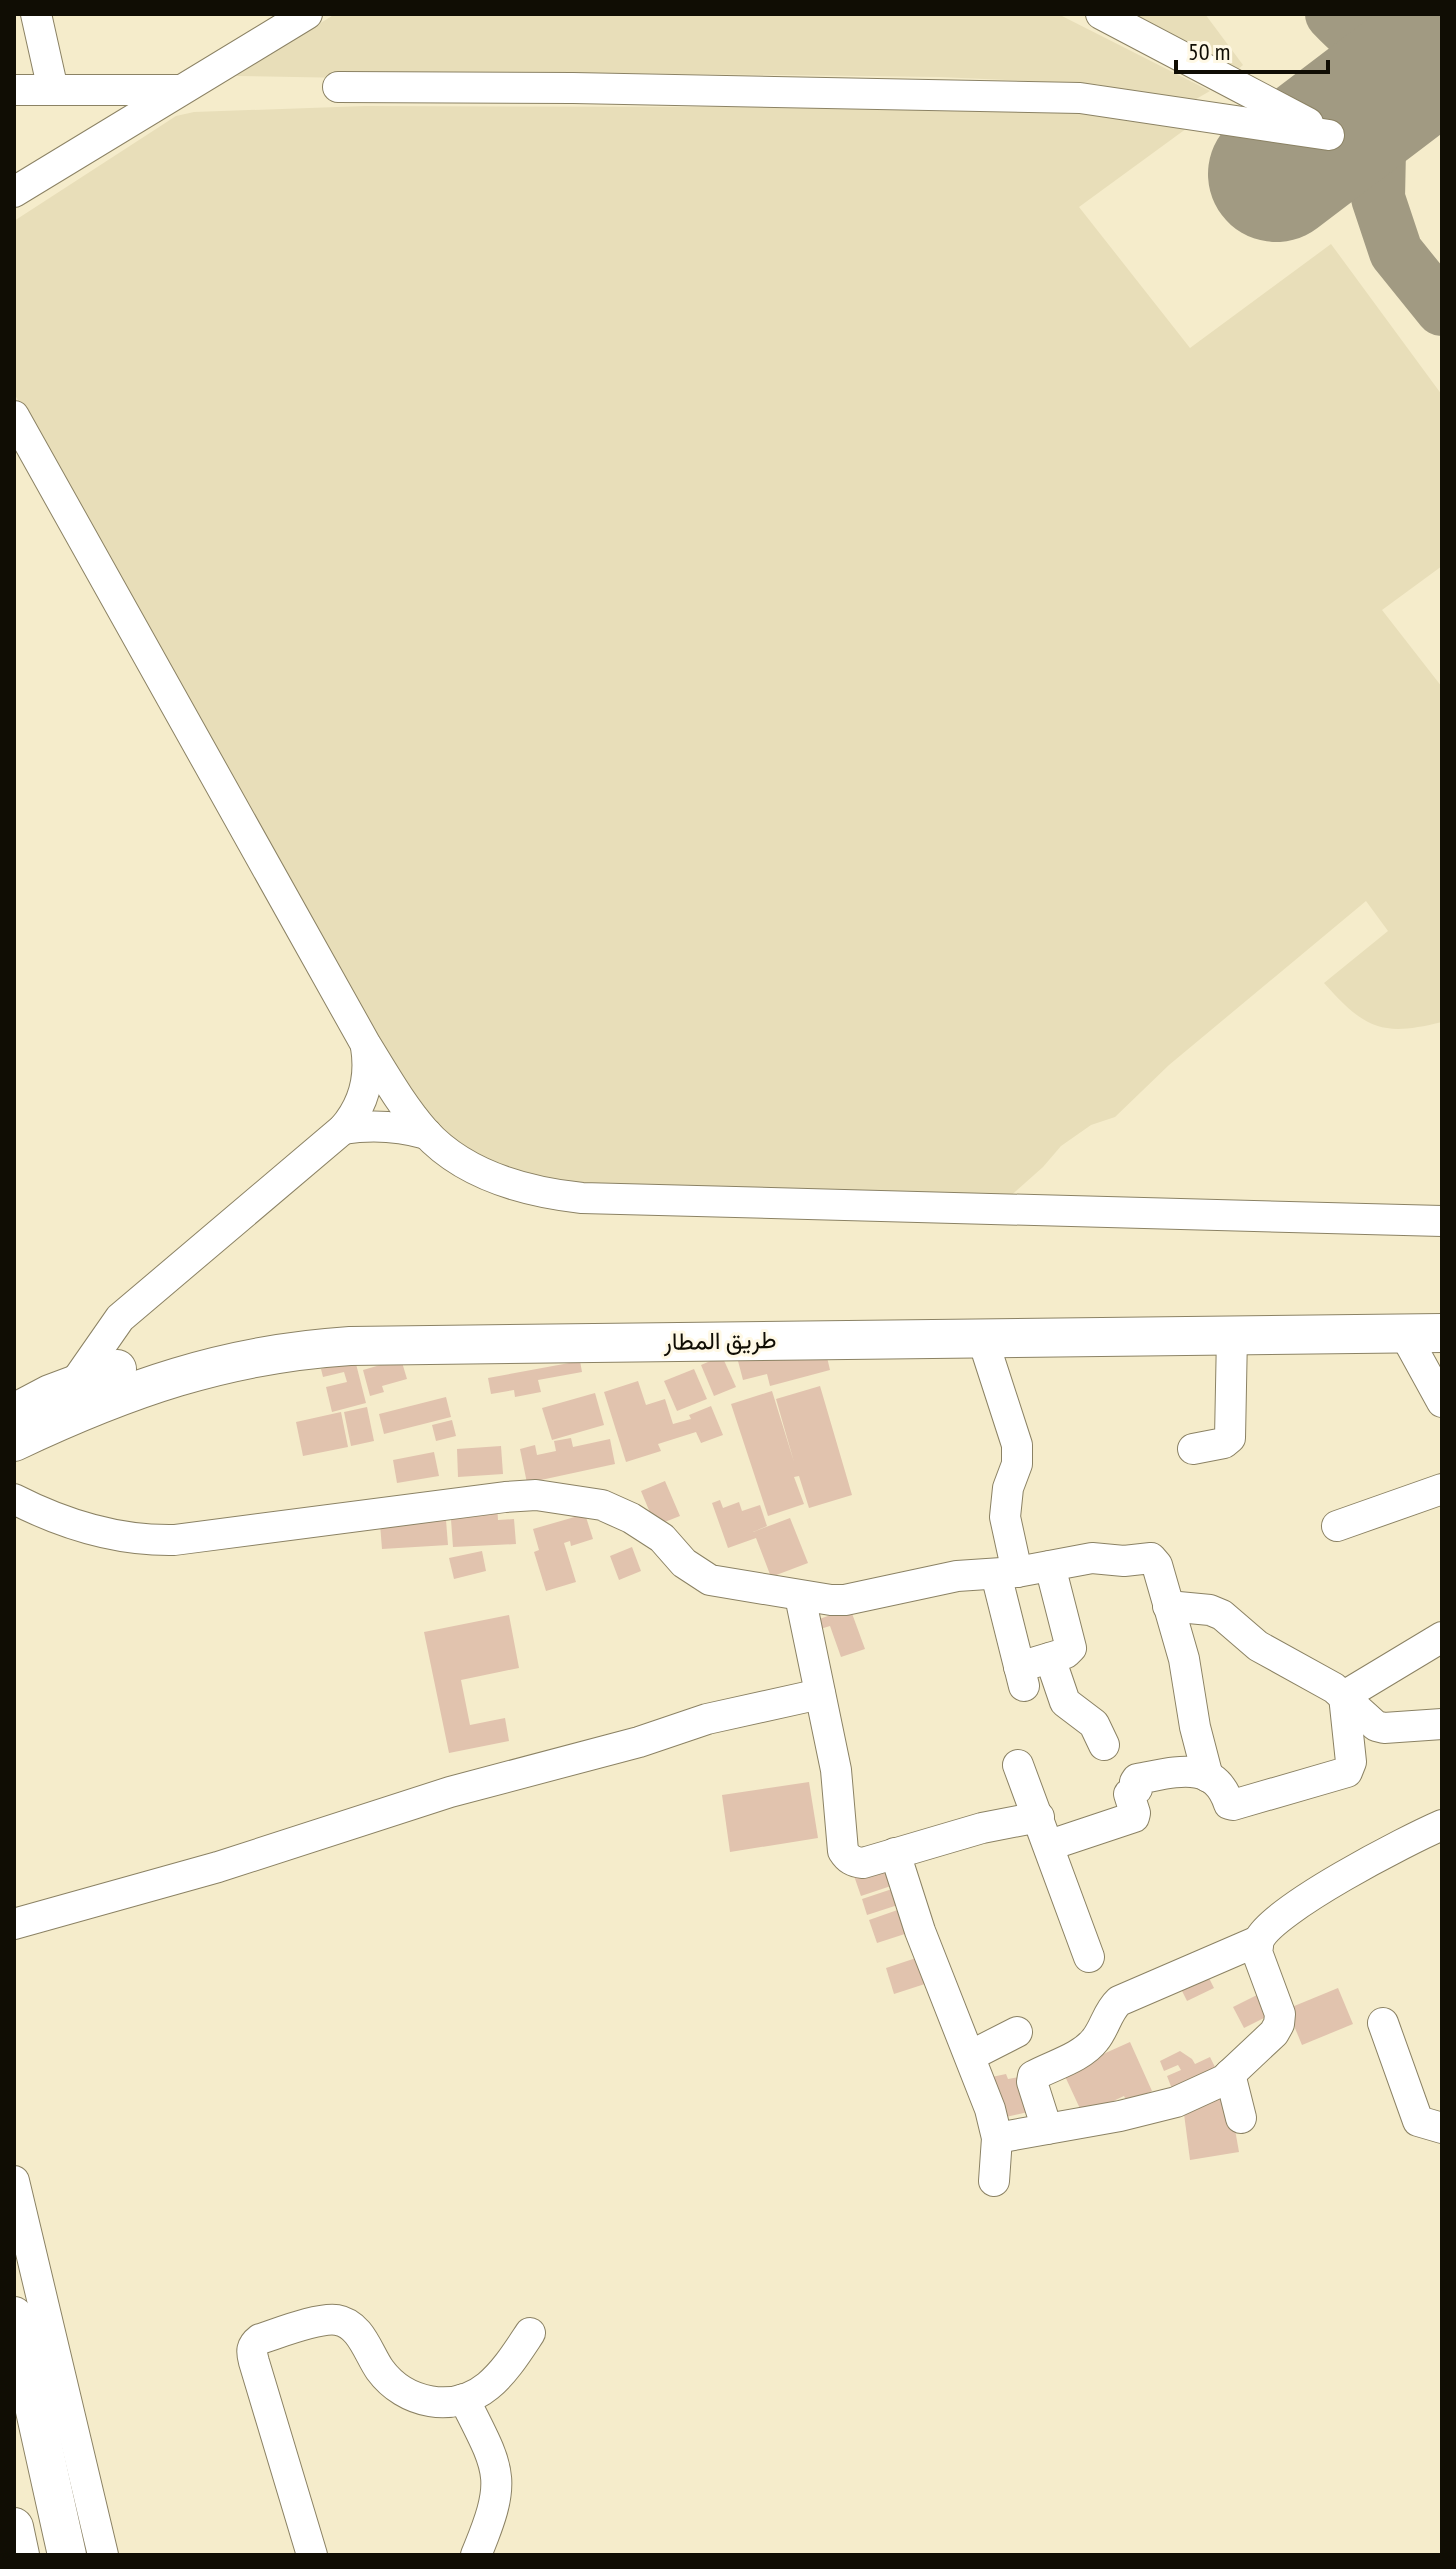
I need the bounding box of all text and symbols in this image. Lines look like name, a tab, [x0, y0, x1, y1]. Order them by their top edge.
scale bar	[1176, 24, 1328, 74]
text: 50 m	[1188, 36, 1230, 67]
street label: طريق المطار	[662, 1324, 777, 1357]

